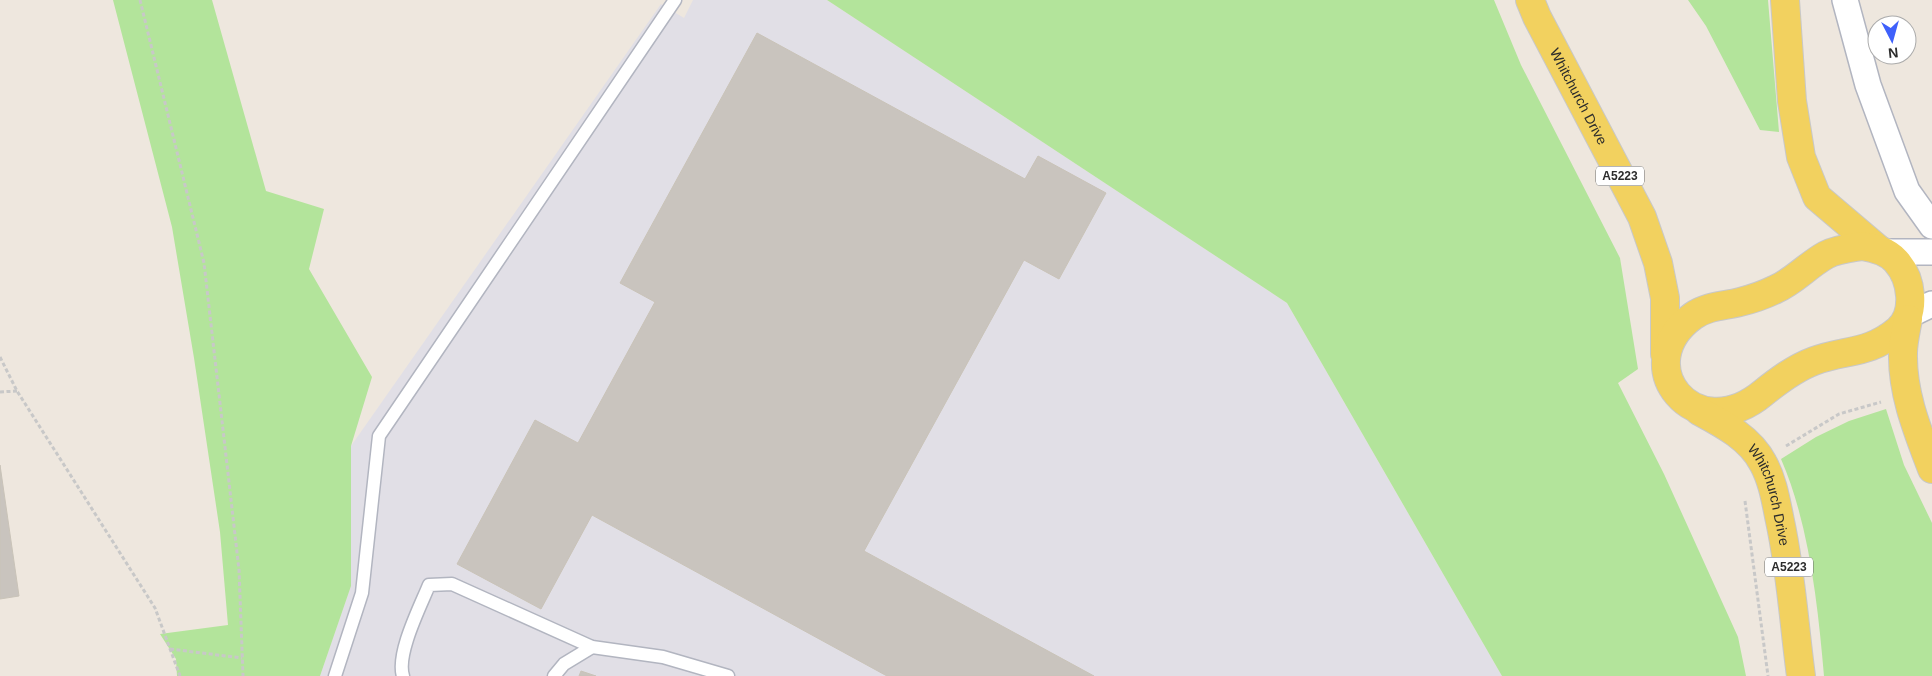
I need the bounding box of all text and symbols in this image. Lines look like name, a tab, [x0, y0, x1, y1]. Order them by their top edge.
north arrow	[1867, 15, 1917, 65]
text: N	[1887, 44, 1899, 61]
street label: Whitchurch Drive	[1547, 45, 1611, 147]
road number: A5223	[1596, 167, 1644, 186]
street label: Whitchurch Drive	[1745, 441, 1793, 547]
road number: A5223	[1765, 558, 1813, 576]

